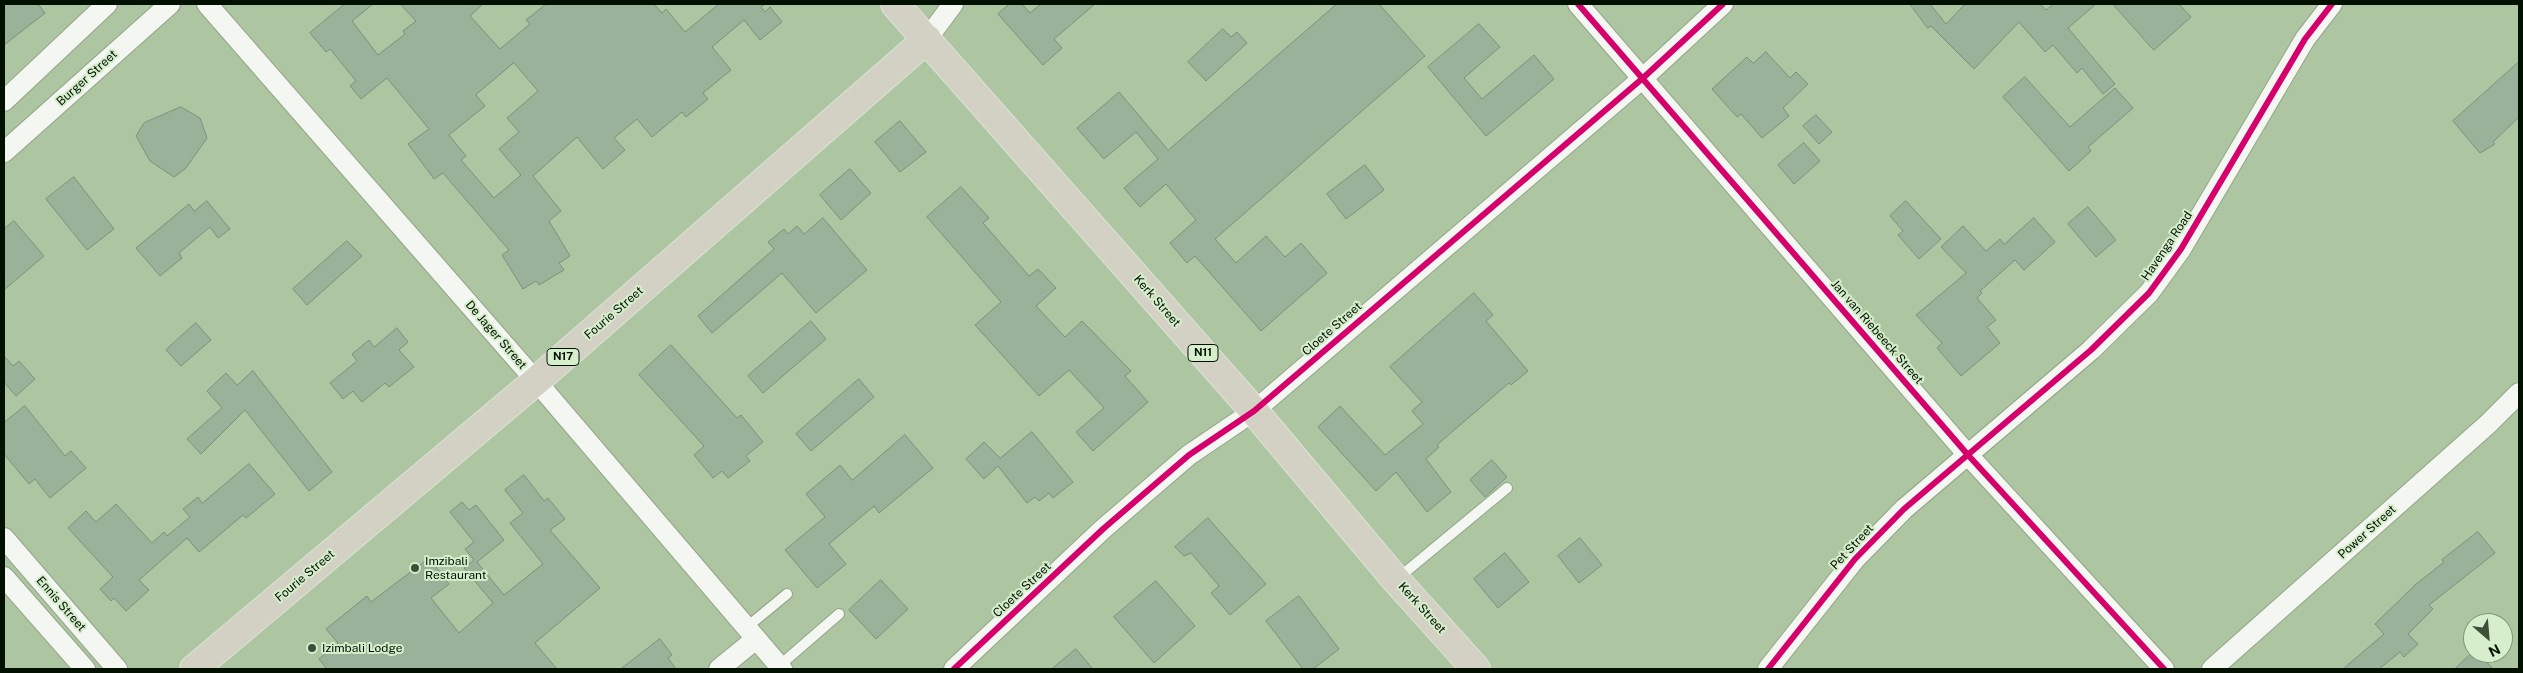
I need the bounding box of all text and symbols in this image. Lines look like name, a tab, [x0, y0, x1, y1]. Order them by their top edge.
street label: Burger Street	[54, 47, 120, 109]
street label: Havenga Road	[2139, 209, 2195, 283]
street label: Kerk Street	[1131, 272, 1183, 330]
street label: Jan van Riebeeck Street	[1828, 277, 1926, 387]
street label: Fourie Street	[582, 284, 646, 342]
street label: De Jager Street	[462, 298, 530, 372]
street label: Cloete Street	[1299, 299, 1365, 359]
road number: N11	[1188, 344, 1218, 362]
road number: N17	[547, 348, 579, 366]
street label: Power Street	[2335, 502, 2399, 562]
street label: Pet Street	[1827, 521, 1877, 573]
street label: Fourie Street	[272, 547, 338, 605]
place label: Imzibali Restaurant	[425, 554, 486, 582]
street label: Cloete Street	[990, 559, 1054, 621]
marker: Imzibali Restaurant	[409, 562, 421, 574]
street label: Ennis Street	[33, 574, 89, 634]
street label: Kerk Street	[1395, 579, 1449, 637]
north arrow	[2463, 613, 2513, 663]
place label: Izimbali Lodge	[322, 641, 402, 655]
text: N	[2486, 641, 2503, 660]
marker: Izimbali Lodge	[306, 642, 318, 654]

